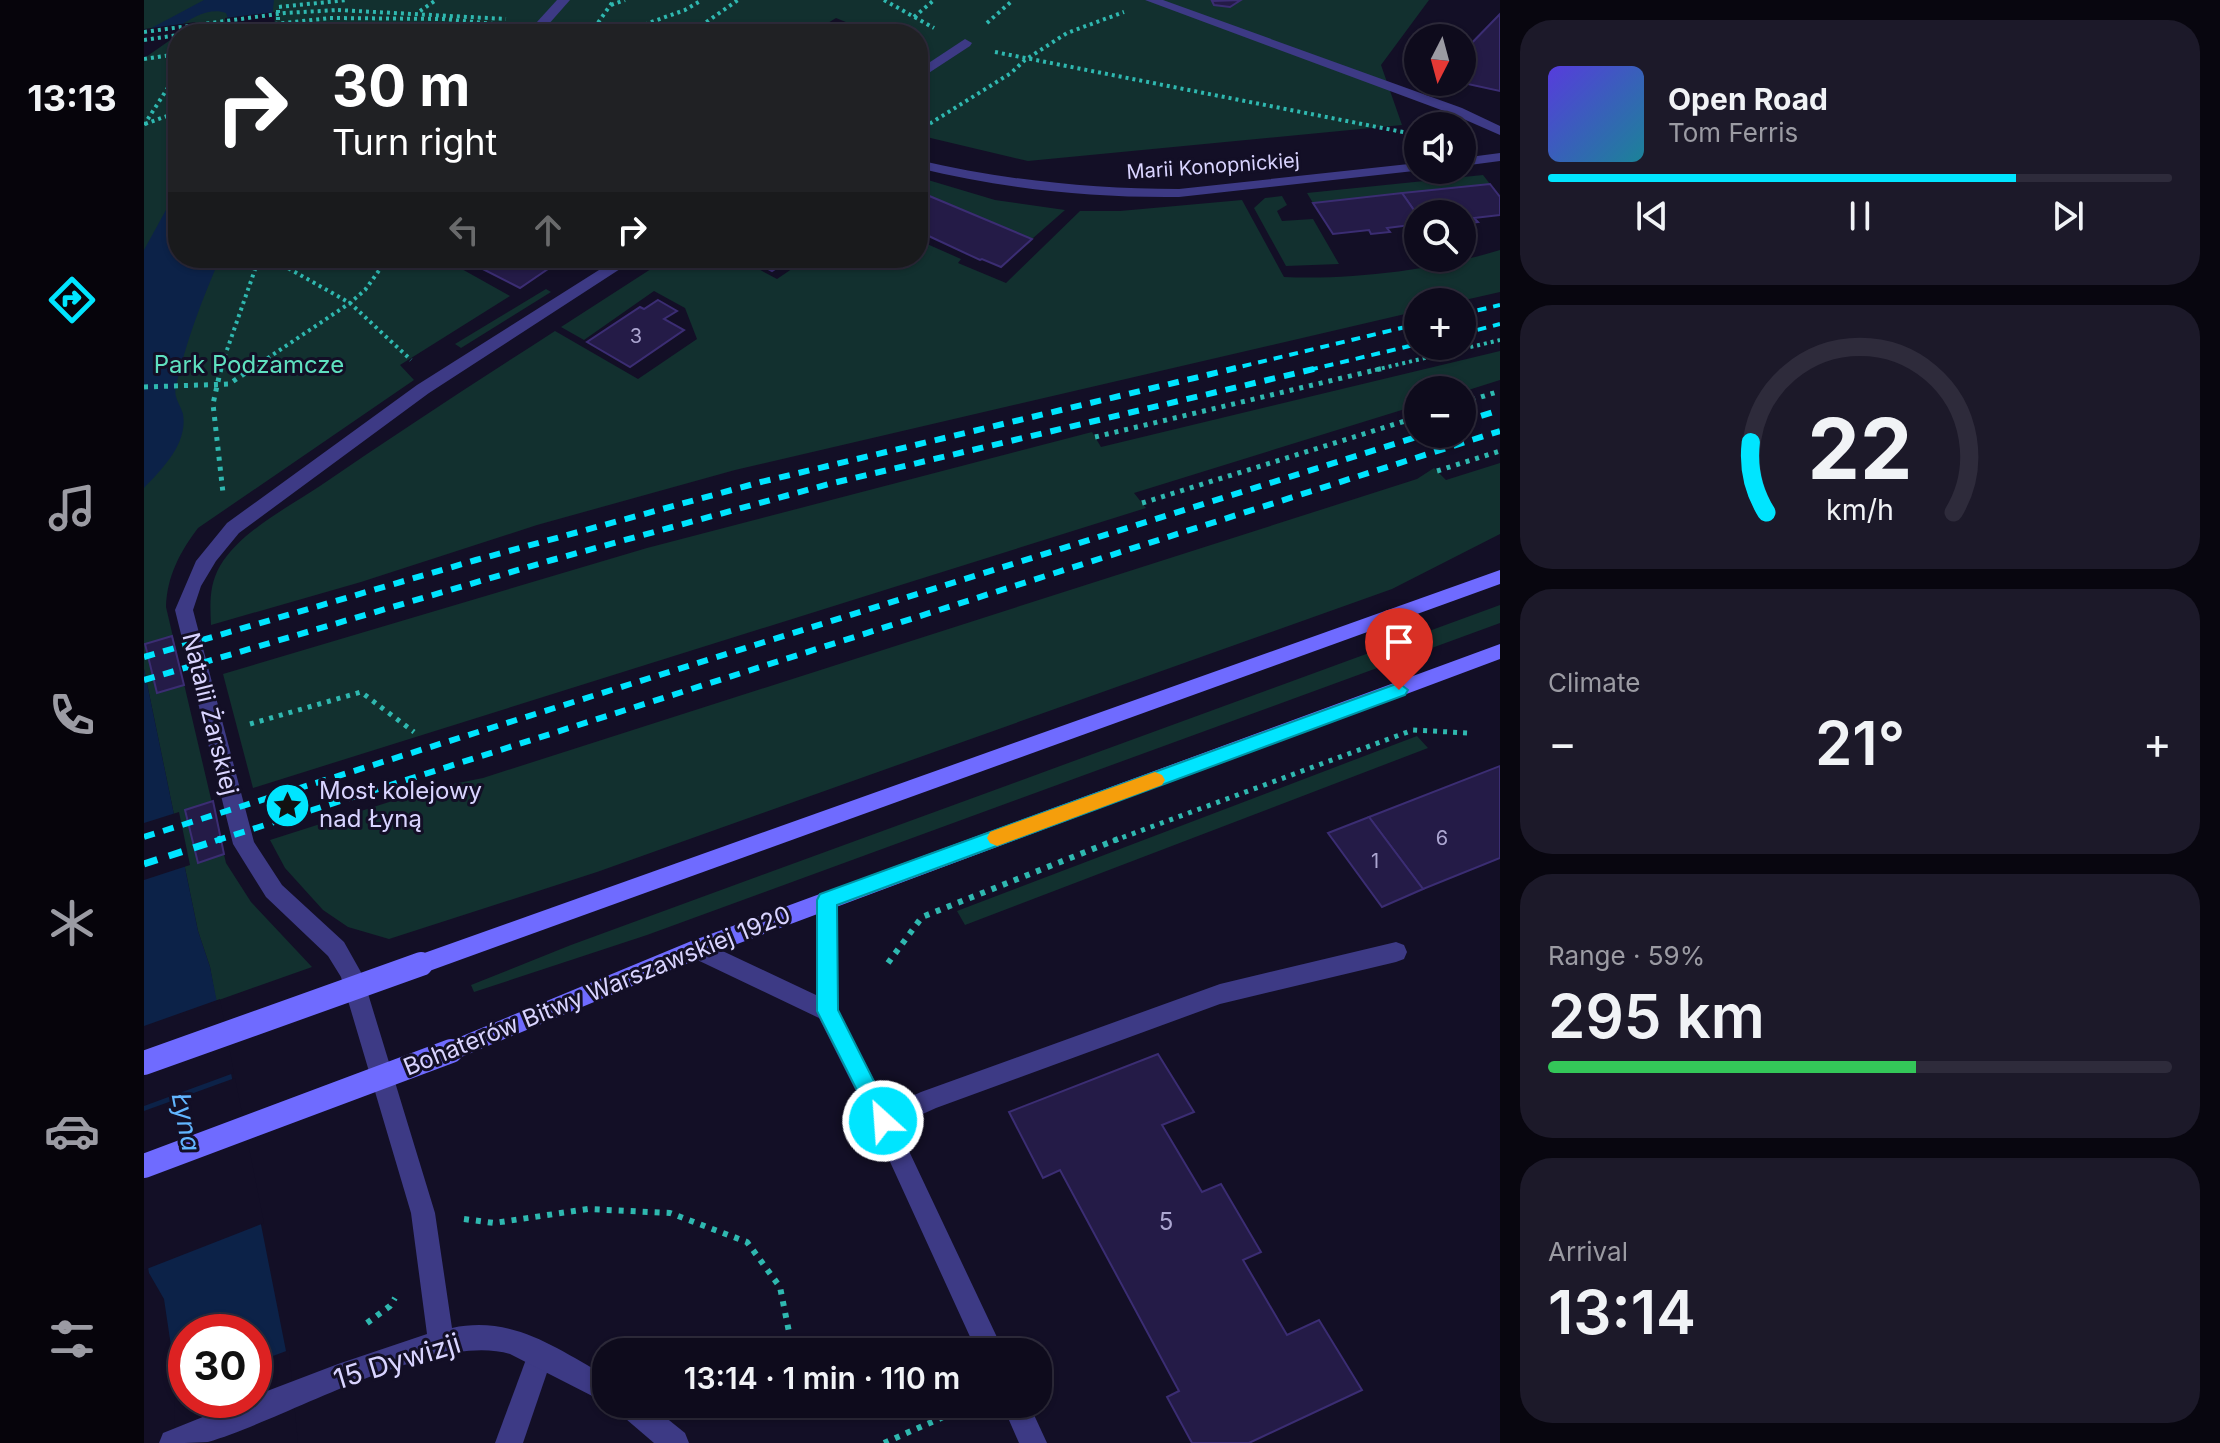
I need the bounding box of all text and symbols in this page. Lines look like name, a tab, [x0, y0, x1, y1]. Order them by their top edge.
north arrow	[1404, 24, 1476, 96]
map controls	[1404, 24, 1476, 448]
text: 30 m	[332, 52, 470, 120]
icon: right	[200, 56, 304, 160]
text: 13:13	[27, 76, 117, 120]
text: Open Road	[1668, 81, 1828, 117]
button: sound	[1404, 112, 1476, 184]
text: Tom Ferris	[1668, 117, 1798, 148]
text: Turn right	[332, 120, 497, 164]
street label: Marii Konopnickiej	[1126, 148, 1300, 184]
icon: previous	[1630, 194, 1674, 238]
icon: pause	[1838, 194, 1882, 238]
icon: next	[2046, 194, 2090, 238]
button: search	[1404, 200, 1476, 272]
icon: left	[442, 208, 486, 252]
icon: ahead	[526, 208, 570, 252]
icon: right	[610, 208, 654, 252]
icon: directions	[44, 272, 100, 328]
button: +	[1404, 288, 1476, 360]
house number: 3	[630, 324, 642, 348]
park label: Park Podzamcze	[154, 350, 344, 379]
button: −	[1404, 376, 1476, 448]
text: 22	[1808, 397, 1912, 498]
icon: music	[44, 480, 100, 536]
text: km/h	[1826, 492, 1894, 527]
pin	[1365, 608, 1433, 690]
icon: arrive	[1377, 620, 1421, 664]
street label: Natalii Żarskiej	[176, 630, 245, 798]
text: Climate	[1548, 667, 1640, 698]
icon: phone	[44, 687, 100, 743]
text: 21°	[1815, 707, 1905, 779]
text: −	[1548, 716, 1577, 770]
text: +	[2143, 716, 2172, 770]
place label: Most kolejowy nad Łyną	[319, 776, 482, 833]
place icon: Most kolejowy nad Łyną	[264, 781, 312, 829]
house number: 6	[1436, 826, 1448, 850]
house number: 1	[1371, 849, 1379, 873]
icon: climate	[44, 895, 100, 951]
street label: Bohaterów Bitwy Warszawskiej 1920	[399, 899, 794, 1082]
text: Range · 59%	[1548, 940, 1705, 971]
text: 295 km	[1548, 980, 1765, 1052]
position arrow	[841, 1079, 925, 1163]
water label: Łyna	[166, 1090, 207, 1154]
icon: car	[44, 1103, 100, 1159]
house number: 5	[1159, 1207, 1173, 1236]
text: Arrival	[1548, 1236, 1628, 1267]
text: 13:14	[1548, 1276, 1696, 1348]
icon: filters	[44, 1311, 100, 1367]
speed limit sign: 30	[168, 1314, 272, 1418]
street label: 15 Dywizji	[329, 1326, 465, 1396]
text: 13:14 · 1 min · 110 m	[684, 1360, 960, 1396]

